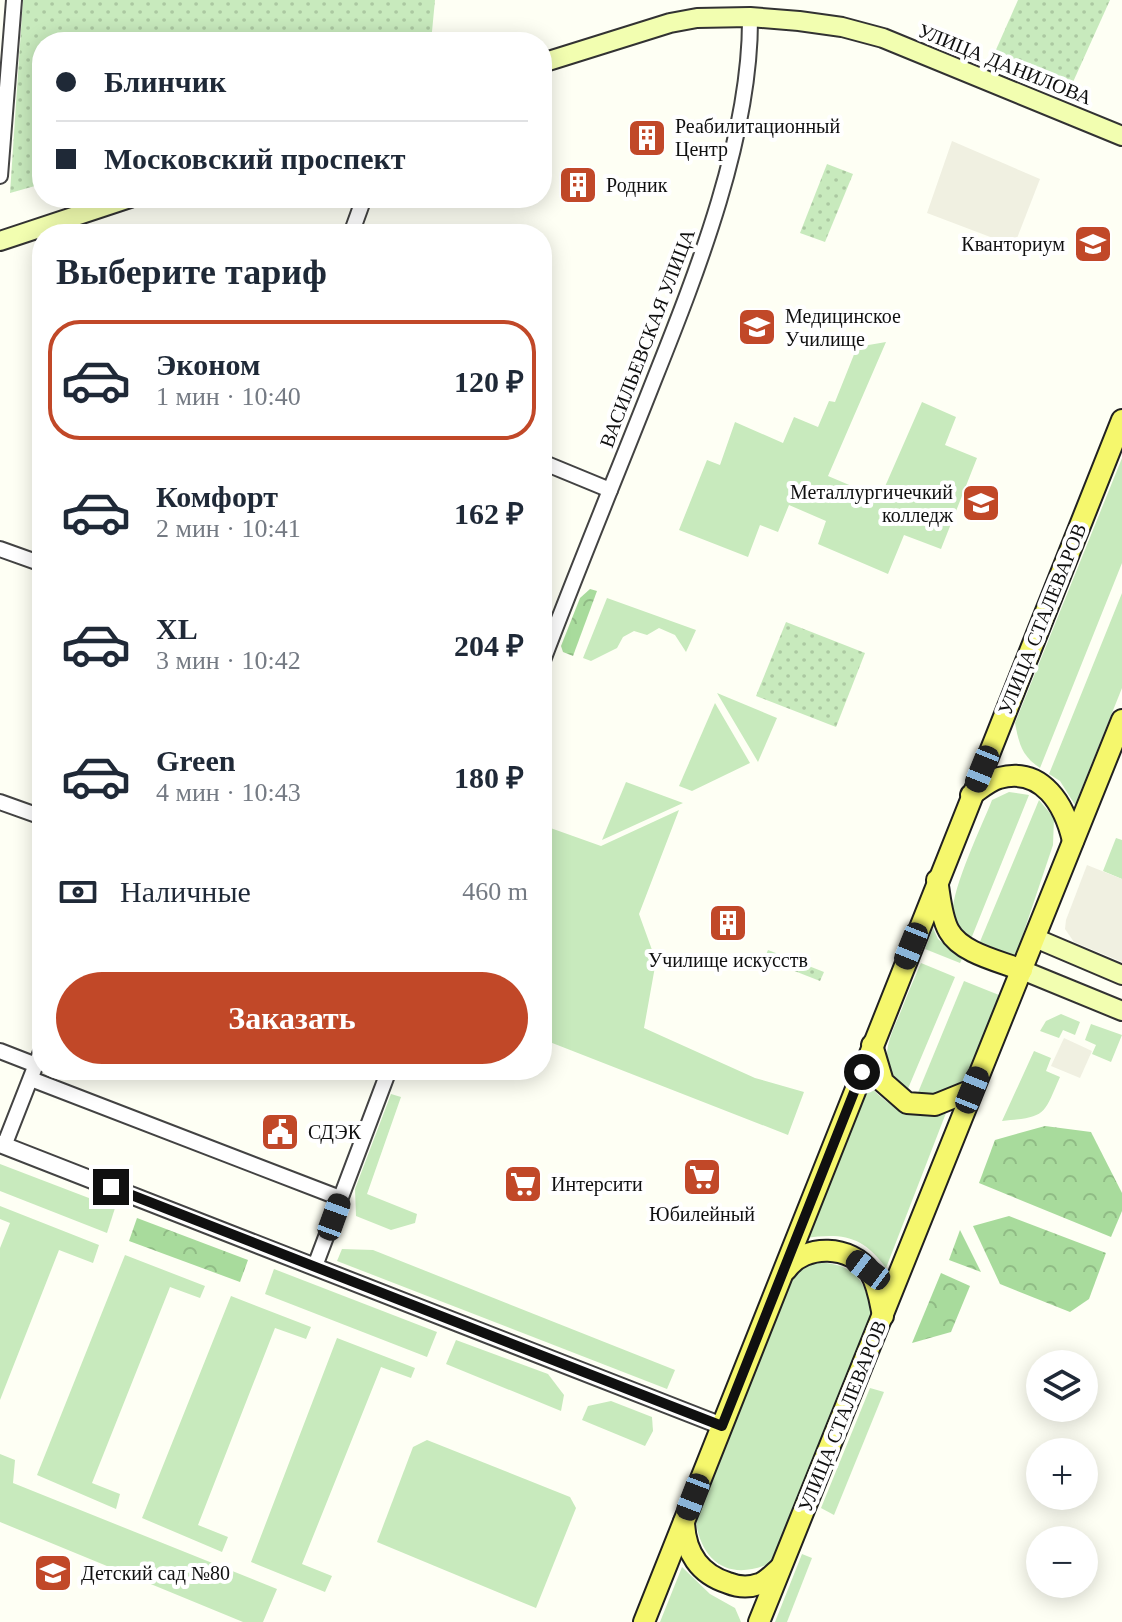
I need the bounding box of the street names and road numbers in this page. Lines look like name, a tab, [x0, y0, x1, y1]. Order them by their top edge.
street label: УЛИЦА ДАНИЛОВА	[915, 19, 1096, 110]
street label: ВАСИЛЬЕВСКАЯ УЛИЦА	[595, 225, 700, 451]
street label: УЛИЦА СТАЛЕВАРОВ	[994, 520, 1091, 718]
street label: УЛИЦА СТАЛЕВАРОВ	[794, 1317, 891, 1515]

